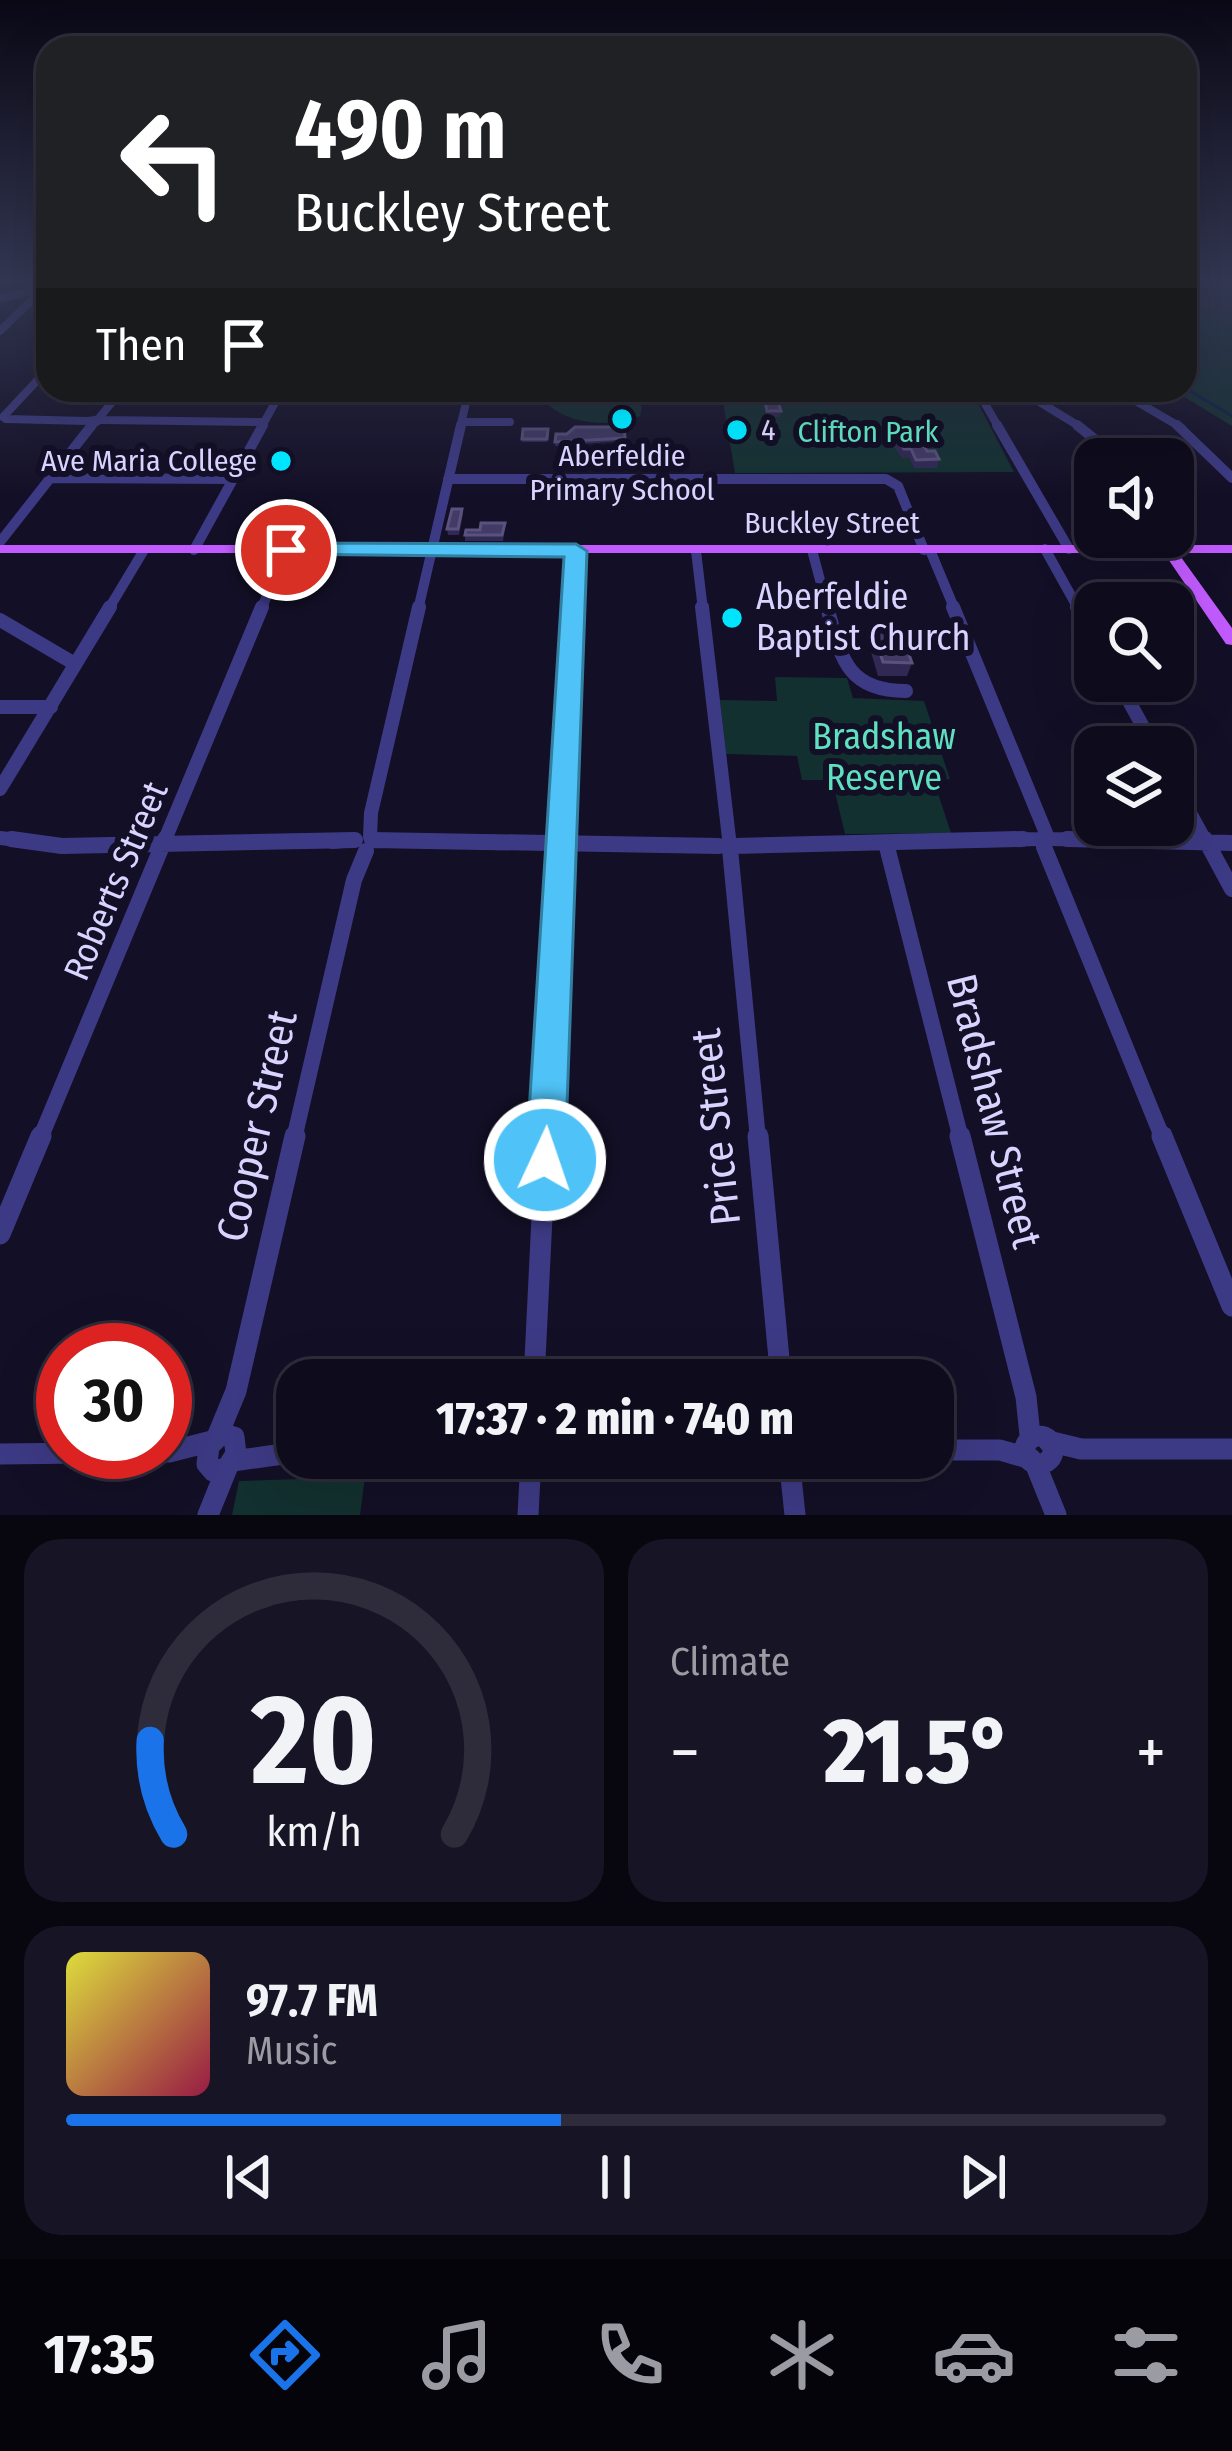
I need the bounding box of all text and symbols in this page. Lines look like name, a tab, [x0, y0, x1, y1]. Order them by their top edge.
text: 490 m	[294, 79, 507, 180]
icon: left	[96, 84, 252, 240]
text: Buckley Street	[294, 181, 610, 245]
icon: arrive	[211, 312, 277, 378]
text: Then	[96, 318, 187, 372]
marker: Aberfeldie Primary School	[609, 406, 635, 432]
place label: 4	[761, 412, 776, 448]
park label: Clifton Park	[798, 414, 938, 450]
marker: 4	[724, 417, 750, 443]
place label: Aberfeldie Primary School	[530, 438, 714, 508]
map controls	[1074, 438, 1194, 846]
button: sound	[1074, 438, 1194, 558]
place label: Ave Maria College	[41, 443, 257, 479]
marker: Ave Maria College	[268, 448, 294, 474]
pin	[235, 499, 337, 601]
street label: Buckley Street	[744, 505, 920, 541]
icon: arrive	[253, 517, 319, 583]
place label: Aberfeldie Baptist Church	[756, 575, 971, 660]
button: search	[1074, 582, 1194, 702]
marker: Aberfeldie Baptist Church	[719, 605, 745, 631]
park label: Bradshaw Reserve	[812, 715, 956, 800]
button: layers	[1074, 726, 1194, 846]
street label: Roberts Street	[54, 775, 178, 987]
street label: Bradshaw Street	[936, 969, 1052, 1253]
street label: Cooper Street	[206, 1005, 308, 1246]
street label: Price Street	[681, 1026, 751, 1228]
position arrow	[482, 1097, 608, 1223]
speed limit sign: 30	[36, 1323, 192, 1479]
text: 17:37 · 2 min · 740 m	[436, 1392, 794, 1446]
text: Climate	[670, 1639, 790, 1685]
text: 20	[250, 1666, 377, 1816]
text: 21.5°	[824, 1698, 1012, 1806]
text: −	[670, 1713, 700, 1792]
text: +	[1136, 1713, 1166, 1792]
text: km/h	[266, 1805, 362, 1856]
text: 97.7 FM	[246, 1974, 378, 2028]
text: Music	[246, 2028, 337, 2074]
icon: previous	[216, 2144, 282, 2210]
icon: pause	[583, 2144, 649, 2210]
icon: next	[950, 2144, 1016, 2210]
icon: directions	[243, 2313, 327, 2397]
icon: music	[415, 2313, 499, 2397]
icon: phone	[588, 2313, 672, 2397]
icon: climate	[760, 2313, 844, 2397]
icon: car	[932, 2313, 1016, 2397]
icon: filters	[1104, 2313, 1188, 2397]
text: 17:35	[44, 2323, 155, 2387]

